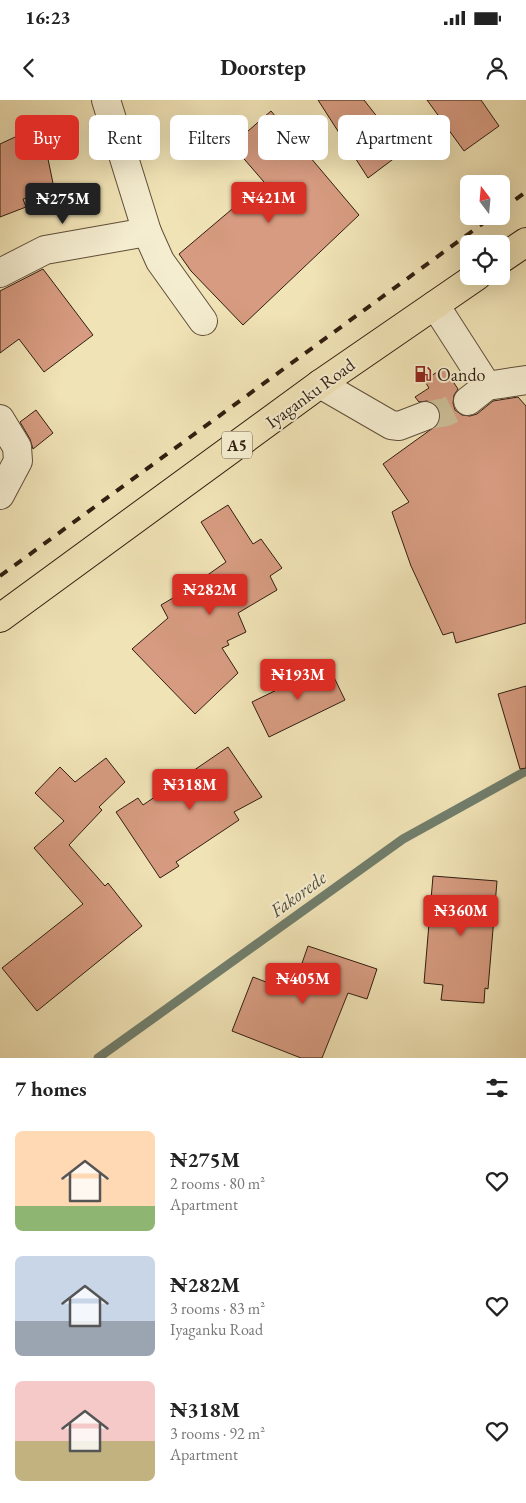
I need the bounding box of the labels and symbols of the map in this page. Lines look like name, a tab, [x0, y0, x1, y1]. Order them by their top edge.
north arrow	[460, 175, 510, 225]
pin: ₦275M	[28, 182, 98, 225]
pin: ₦421M	[234, 182, 304, 224]
street label: Iyaganku Road	[261, 352, 360, 433]
place label: Oando	[437, 363, 486, 386]
fuel station icon: Oando	[413, 364, 433, 384]
road number: A5	[222, 432, 252, 458]
pin: ₦282M	[175, 574, 245, 616]
pin: ₦193M	[263, 658, 333, 701]
pin: ₦318M	[155, 768, 225, 811]
water label: Fakorede	[264, 865, 332, 923]
pin: ₦360M	[426, 894, 496, 937]
pin: ₦405M	[268, 962, 338, 1005]

